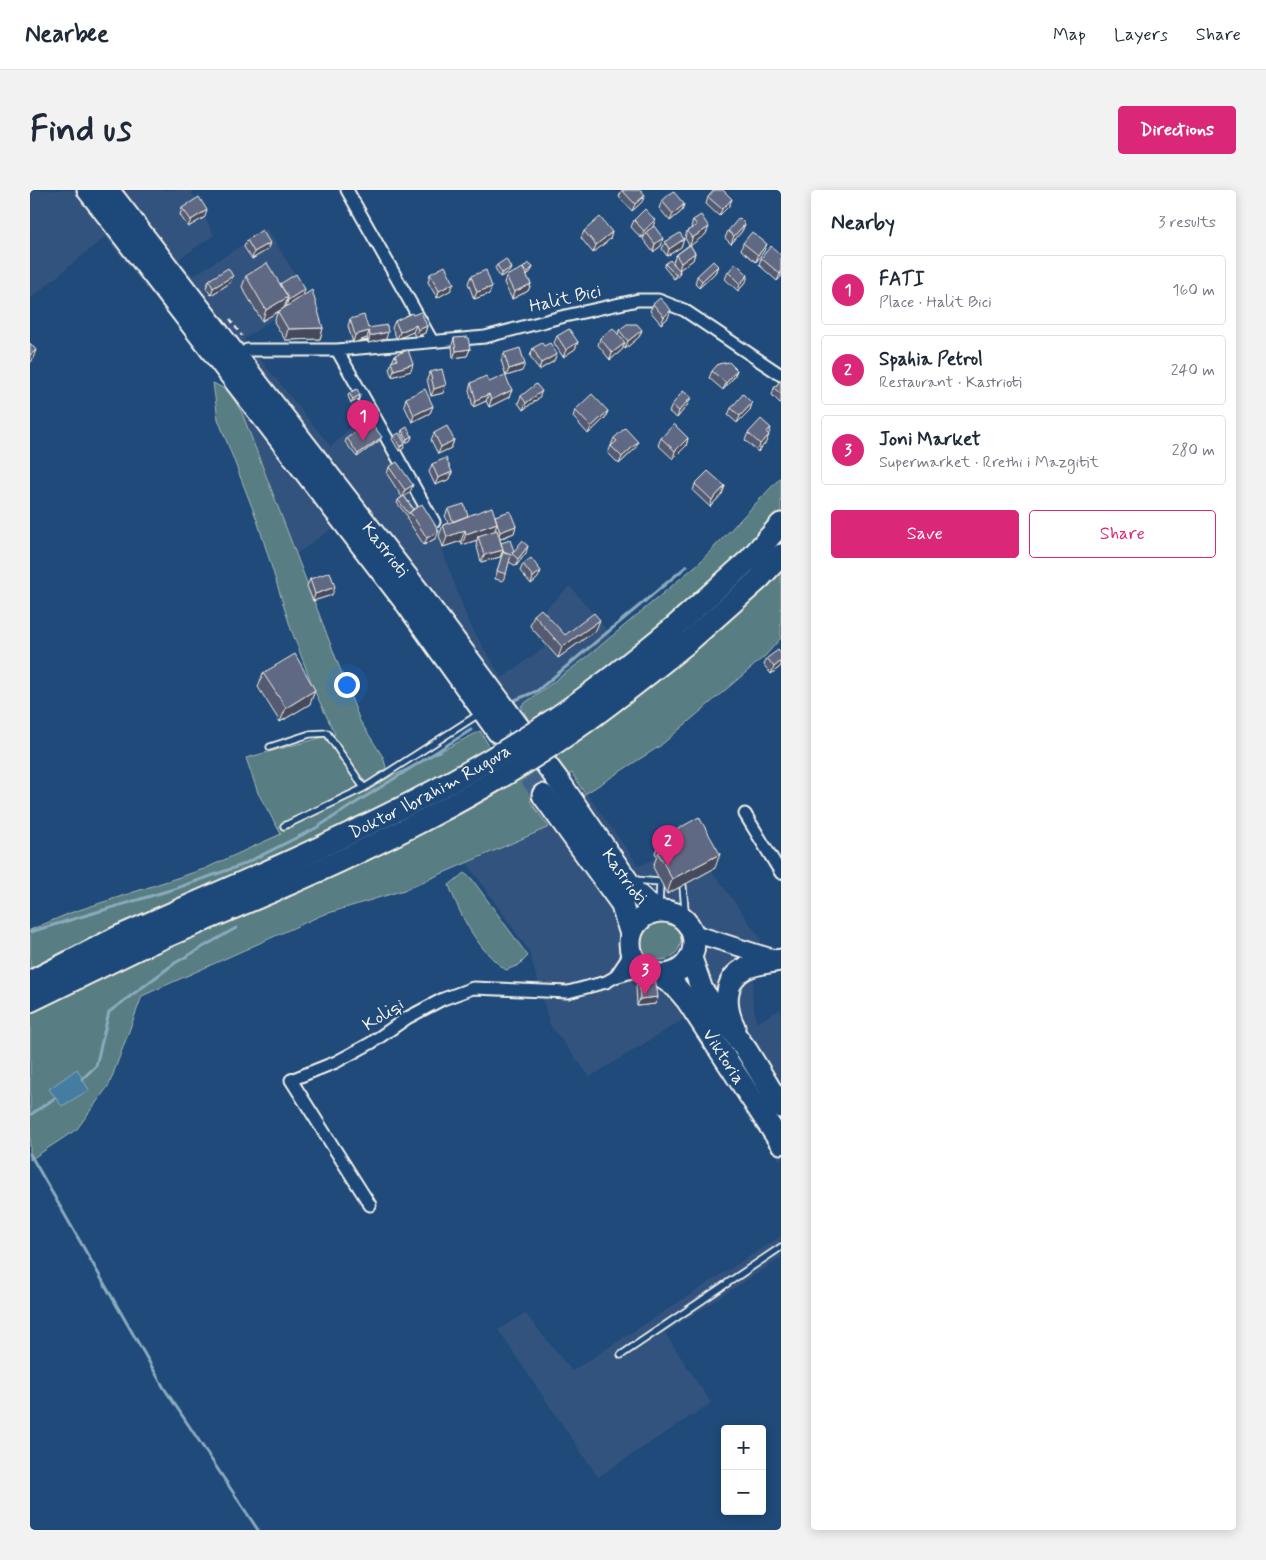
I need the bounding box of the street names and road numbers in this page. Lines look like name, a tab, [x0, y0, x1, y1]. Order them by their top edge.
street label: Halit Bici	[527, 279, 604, 319]
street label: Kastrioti	[356, 517, 414, 582]
street label: Doktor Ibrahim Rugova	[345, 739, 516, 845]
street label: Kastrioti	[596, 844, 652, 910]
street label: Koliqi	[358, 993, 409, 1037]
street label: Viktoria	[696, 1024, 750, 1090]

